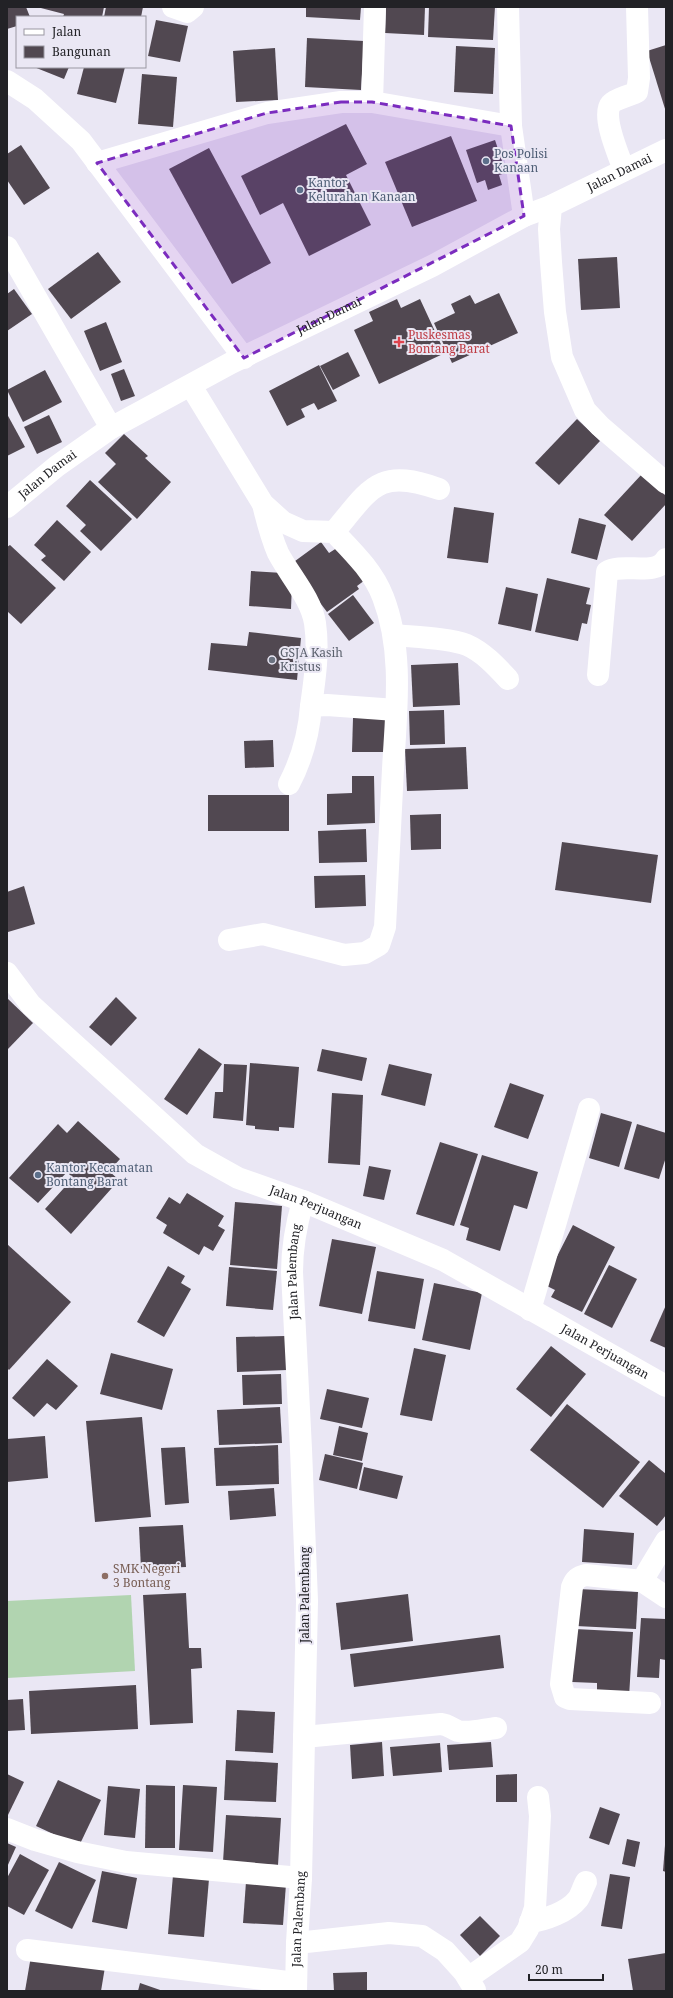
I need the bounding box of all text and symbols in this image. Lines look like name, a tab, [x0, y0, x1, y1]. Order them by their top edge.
legend	[16, 16, 146, 68]
text: Jalan	[51, 23, 82, 40]
text: Bangunan	[52, 43, 111, 60]
place label: Pos Polisi Kanaan	[494, 145, 548, 176]
street label: Jalan Damai	[583, 149, 655, 196]
marker: Pos Polisi Kanaan	[481, 156, 491, 166]
place label: Kantor Kelurahan Kanaan	[308, 174, 416, 205]
marker: Kantor Kelurahan Kanaan	[295, 185, 305, 195]
street label: Jalan Damai	[293, 292, 364, 339]
place label: Puskesmas Bontang Barat	[408, 326, 490, 357]
marker: Puskesmas Bontang Barat	[393, 336, 405, 348]
street label: Jalan Damai	[14, 446, 80, 503]
place label: GSJA Kasih Kristus	[280, 644, 343, 675]
marker: GSJA Kasih Kristus	[267, 655, 277, 665]
place label: Kantor Kecamatan Bontang Barat	[46, 1159, 153, 1190]
marker: Kantor Kecamatan Bontang Barat	[33, 1170, 43, 1180]
street label: Jalan Perjuangan	[266, 1180, 365, 1233]
street label: Jalan Palembang	[283, 1221, 305, 1321]
street label: Jalan Perjuangan	[558, 1319, 653, 1383]
street label: Jalan Palembang	[296, 1546, 313, 1644]
place label: SMK Negeri 3 Bontang	[113, 1560, 180, 1591]
marker: SMK Negeri 3 Bontang	[100, 1571, 110, 1581]
street label: Jalan Palembang	[287, 1870, 309, 1968]
scale bar	[529, 1956, 603, 1982]
text: 20 m	[535, 1961, 563, 1978]

